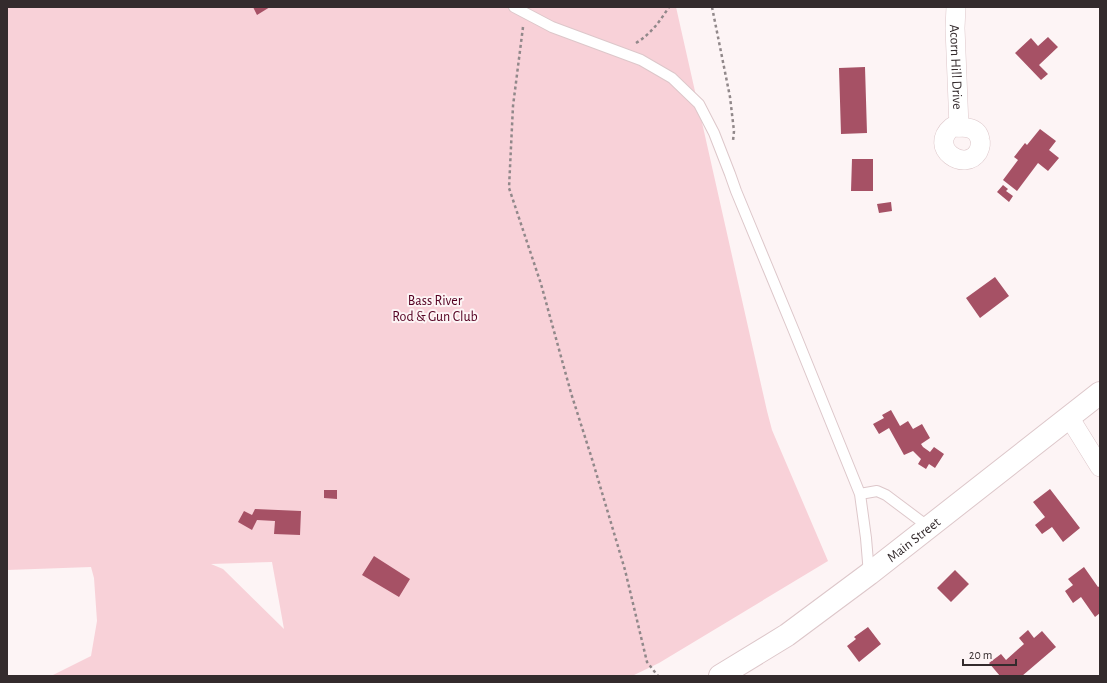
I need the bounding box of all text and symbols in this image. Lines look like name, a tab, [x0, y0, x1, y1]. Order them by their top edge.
street label: Acorn Hill Drive	[947, 24, 964, 110]
park label: Bass River Rod & Gun Club	[392, 294, 478, 324]
street label: Main Street	[885, 515, 944, 565]
scale bar	[963, 641, 1016, 667]
text: 20 m	[969, 649, 992, 661]

